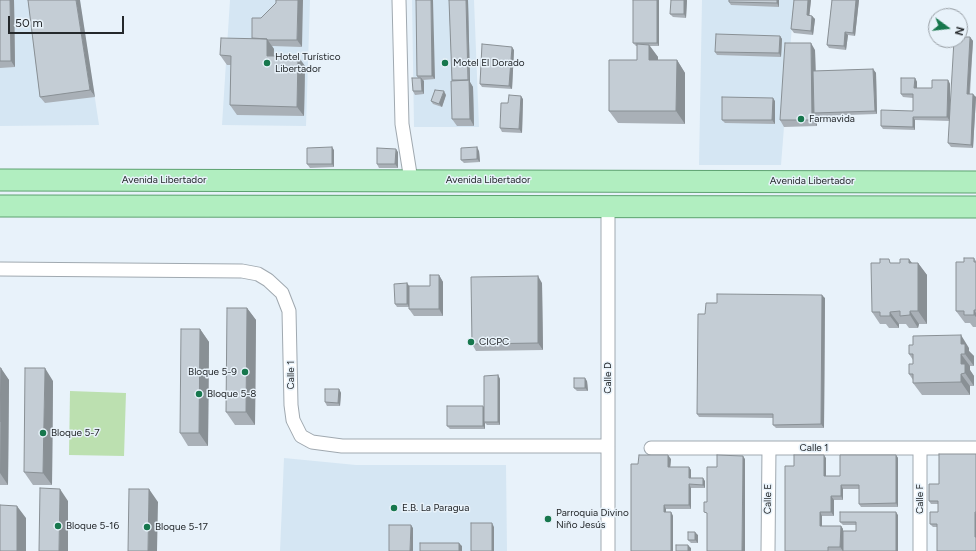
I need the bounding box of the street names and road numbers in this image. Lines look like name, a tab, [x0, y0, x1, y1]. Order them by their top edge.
street label: Avenida Libertador	[122, 174, 206, 186]
street label: Avenida Libertador	[446, 174, 530, 186]
street label: Avenida Libertador	[770, 175, 854, 187]
street label: Calle 1	[285, 361, 297, 389]
street label: Calle D	[602, 362, 614, 394]
street label: Calle 1	[800, 442, 828, 454]
street label: Calle E	[762, 484, 774, 514]
street label: Calle F	[914, 484, 926, 514]

